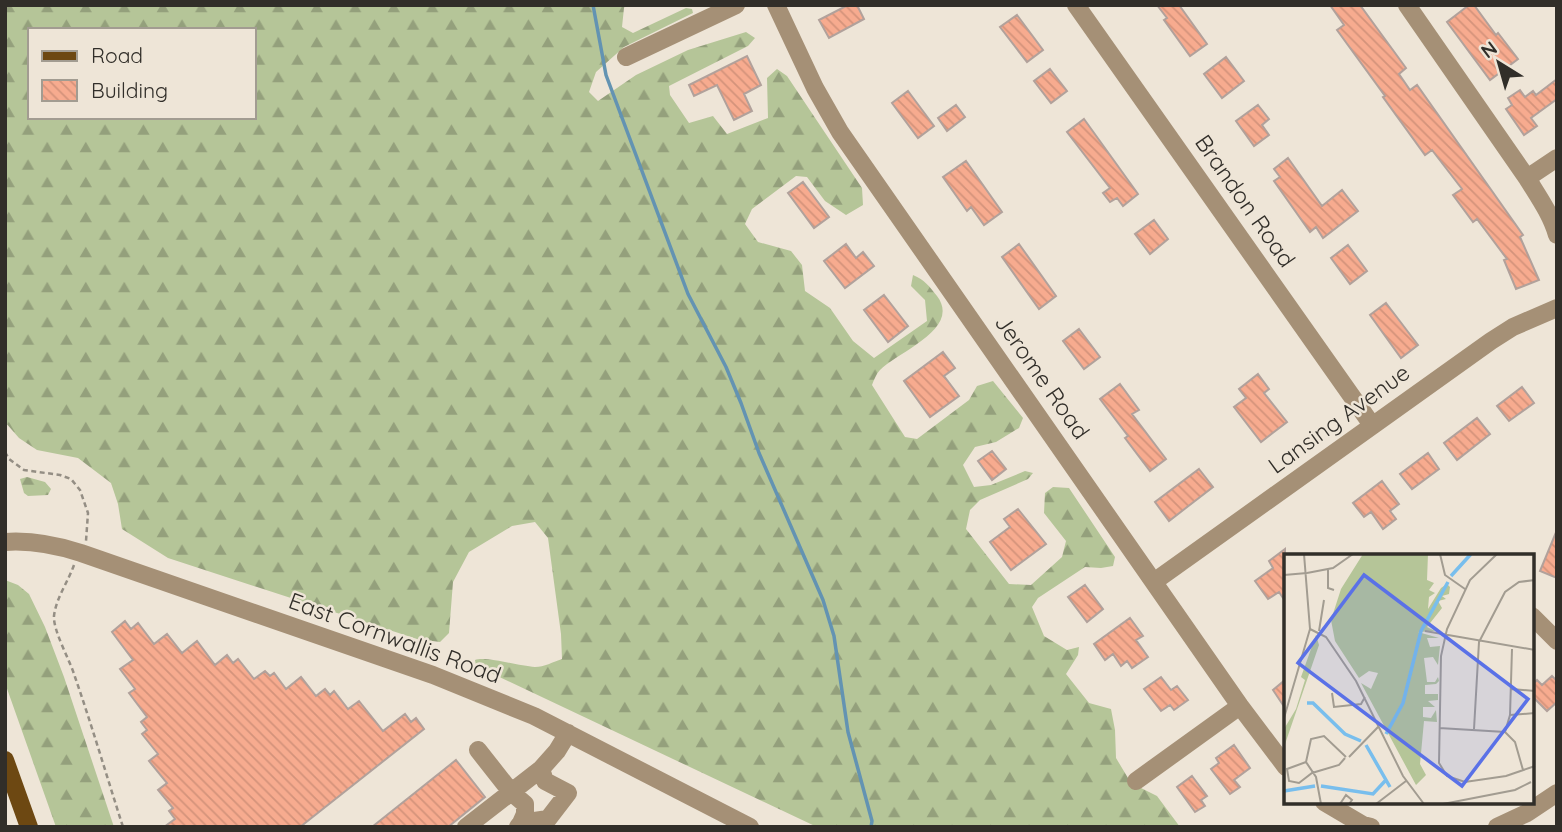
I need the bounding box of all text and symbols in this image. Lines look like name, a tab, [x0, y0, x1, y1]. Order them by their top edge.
legend	[28, 28, 256, 119]
north arrow	[1464, 28, 1534, 98]
text: N	[1476, 36, 1502, 63]
text: Road	[91, 42, 143, 68]
text: Building	[91, 77, 168, 103]
street label: Brandon Road	[1189, 129, 1302, 273]
street label: Jerome Road	[989, 309, 1096, 445]
street label: Lansing Avenue	[1262, 358, 1415, 480]
inset map	[1284, 554, 1534, 804]
street label: East Cornwallis Road	[285, 586, 505, 689]

